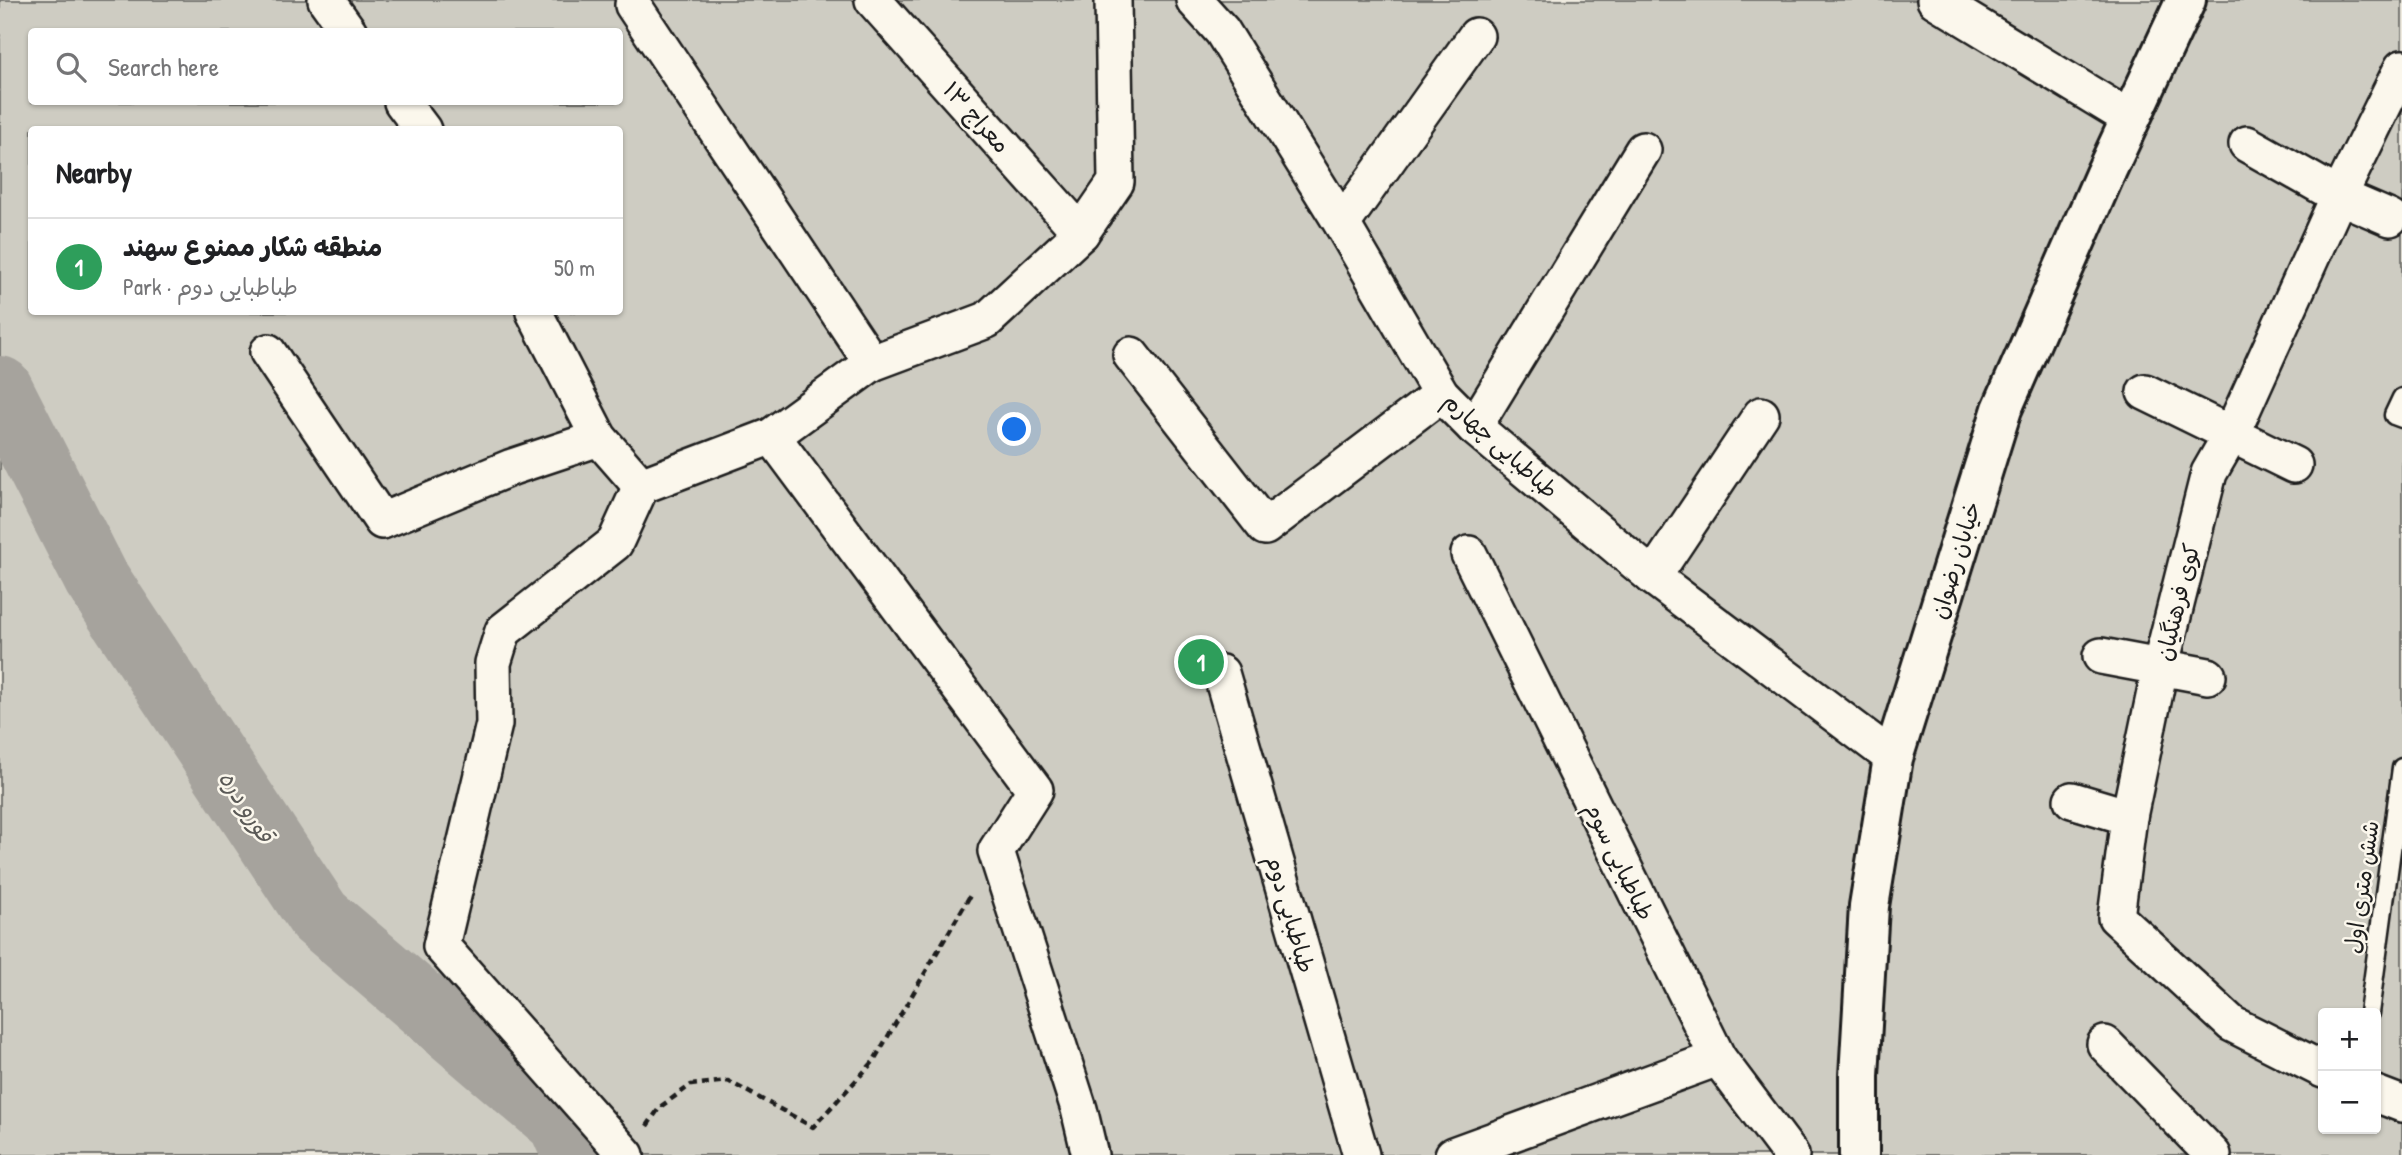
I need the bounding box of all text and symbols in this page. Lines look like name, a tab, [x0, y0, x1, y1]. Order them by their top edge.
search box	[28, 28, 623, 105]
icon: search	[52, 48, 90, 86]
text: Search here	[108, 49, 219, 84]
street label: معراج ۱۳	[936, 75, 1017, 160]
text: Nearby	[56, 152, 132, 192]
text: منطقه شکار ممنوع سهند	[123, 229, 382, 264]
text: 1	[75, 252, 83, 283]
text: 50 m	[554, 252, 595, 283]
text: Park · طباطبایی دوم	[123, 271, 298, 302]
street label: طباطبایی چهارم	[1435, 385, 1565, 507]
your location	[997, 412, 1031, 446]
street label: خیابان رضوان	[1922, 497, 1988, 623]
street label: کوی فرهنگیان	[2147, 540, 2207, 664]
pin: 1	[1178, 636, 1224, 688]
water label: قورو دره	[212, 764, 283, 850]
street label: طباطبایی سوم	[1576, 797, 1662, 926]
street label: شش متری اول	[2336, 819, 2386, 955]
street label: طباطبایی دوم	[1256, 851, 1323, 977]
map controls	[2318, 1008, 2381, 1134]
button: +	[2318, 1008, 2381, 1071]
button: −	[2318, 1071, 2381, 1134]

